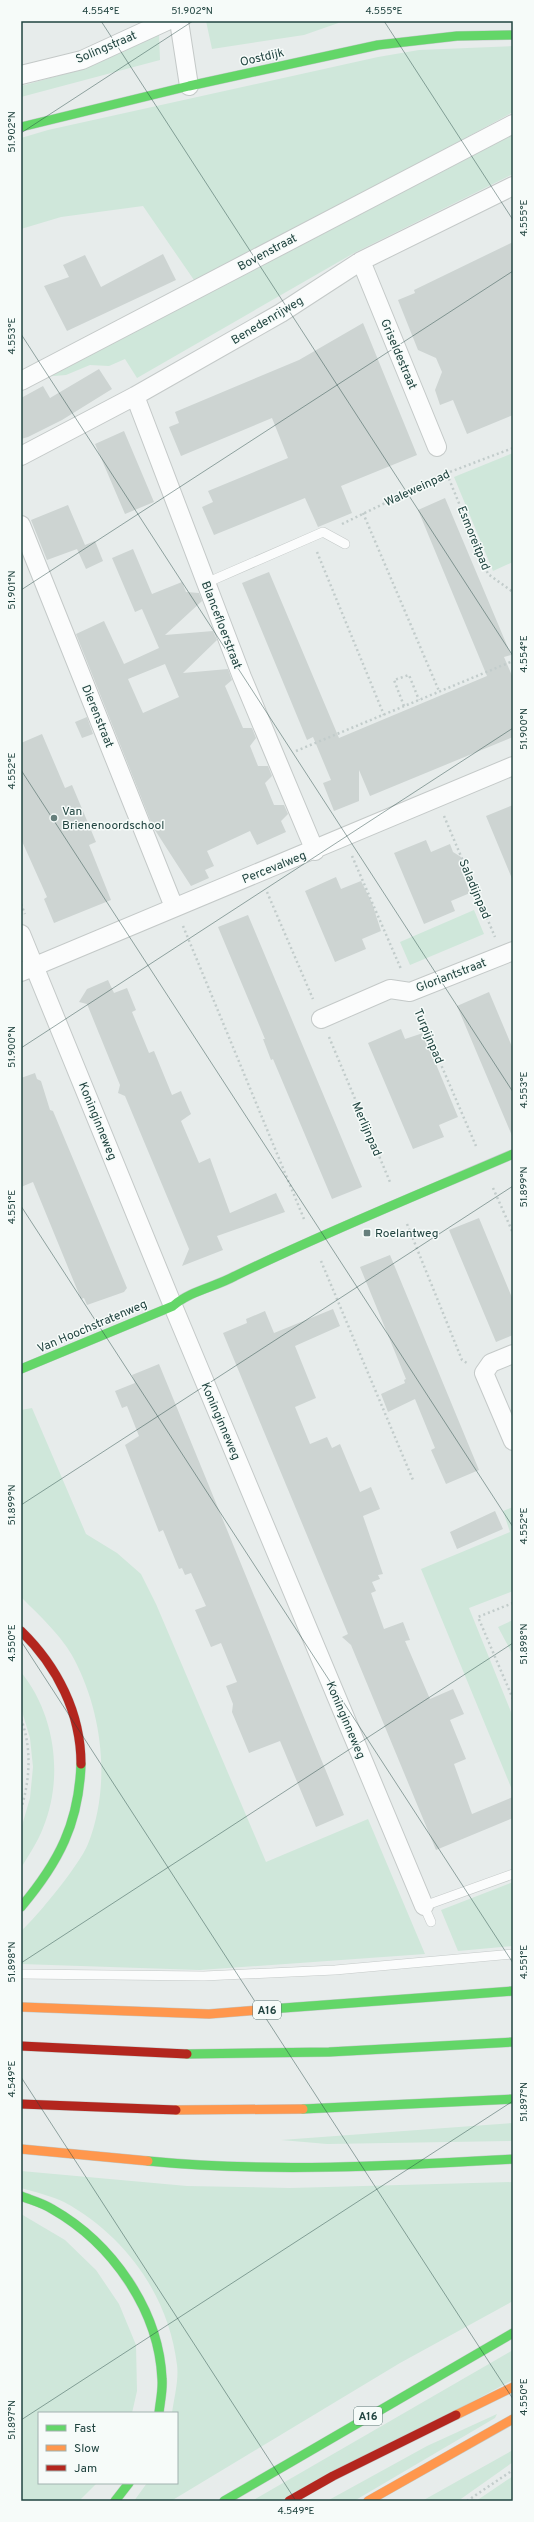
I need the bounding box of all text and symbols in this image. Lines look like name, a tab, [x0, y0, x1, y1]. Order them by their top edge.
text: 4.554°E	[82, 5, 120, 18]
text: 51.902°N	[171, 5, 213, 18]
text: 4.555°E	[365, 5, 403, 18]
street label: Solingstraat	[74, 28, 139, 68]
street label: Oostdijk	[239, 45, 286, 71]
text: 51.902°N	[6, 111, 19, 153]
text: 4.555°E	[518, 199, 531, 237]
street label: Bovenstraat	[235, 231, 300, 275]
street label: Benedenrijweg	[229, 293, 307, 349]
street label: Griseldestraat	[376, 317, 420, 392]
text: 4.553°E	[6, 318, 19, 354]
street label: Waleweinpad	[382, 467, 453, 511]
street label: Esmoreitpad	[453, 504, 493, 573]
text: 51.901°N	[6, 570, 19, 610]
street label: Blancefloerstraat	[197, 579, 245, 672]
text: 4.554°E	[518, 635, 531, 673]
street label: Dierenstraat	[77, 683, 117, 750]
text: 51.900°N	[518, 708, 531, 750]
text: 4.552°E	[6, 752, 19, 790]
place label: Van Brienenoordschool	[62, 804, 164, 834]
marker: Van Brienenoordschool	[49, 813, 59, 823]
street label: Percevalweg	[240, 848, 309, 888]
street label: Saladijnpad	[454, 857, 494, 922]
street label: Gloriantstraat	[414, 955, 489, 997]
street label: Turpijnpad	[409, 1006, 447, 1066]
text: 51.900°N	[6, 1026, 19, 1068]
text: 4.553°E	[518, 1072, 531, 1108]
street label: Koninginneweg	[74, 1080, 120, 1163]
street label: Merlijnpad	[347, 1100, 385, 1159]
text: 51.899°N	[518, 1166, 531, 1208]
text: 4.551°E	[6, 1190, 19, 1224]
place label: Roelantweg	[375, 1226, 438, 1242]
marker: Roelantweg	[362, 1228, 372, 1238]
street label: Van Hoochstratenweg	[35, 1297, 150, 1357]
street label: Koninginneweg	[197, 1380, 244, 1463]
text: 51.899°N	[6, 1484, 19, 1526]
text: 4.552°E	[518, 1507, 531, 1545]
text: 51.898°N	[518, 1623, 531, 1665]
text: 4.550°E	[6, 1624, 19, 1662]
street label: Koninginneweg	[322, 1679, 369, 1762]
text: 51.898°N	[6, 1941, 19, 1983]
text: 4.551°E	[518, 1945, 531, 1979]
road number: A16	[253, 2001, 281, 2019]
text: 4.549°E	[6, 2061, 19, 2097]
text: 51.897°N	[518, 2082, 531, 2122]
text: 4.550°E	[518, 2378, 531, 2416]
text: 51.897°N	[6, 2400, 19, 2440]
road number: A16	[354, 2407, 382, 2425]
legend	[38, 2412, 178, 2484]
text: Fast	[74, 2421, 96, 2437]
text: Slow	[74, 2441, 100, 2457]
text: Jam	[74, 2461, 97, 2477]
text: 4.549°E	[278, 2505, 314, 2518]

